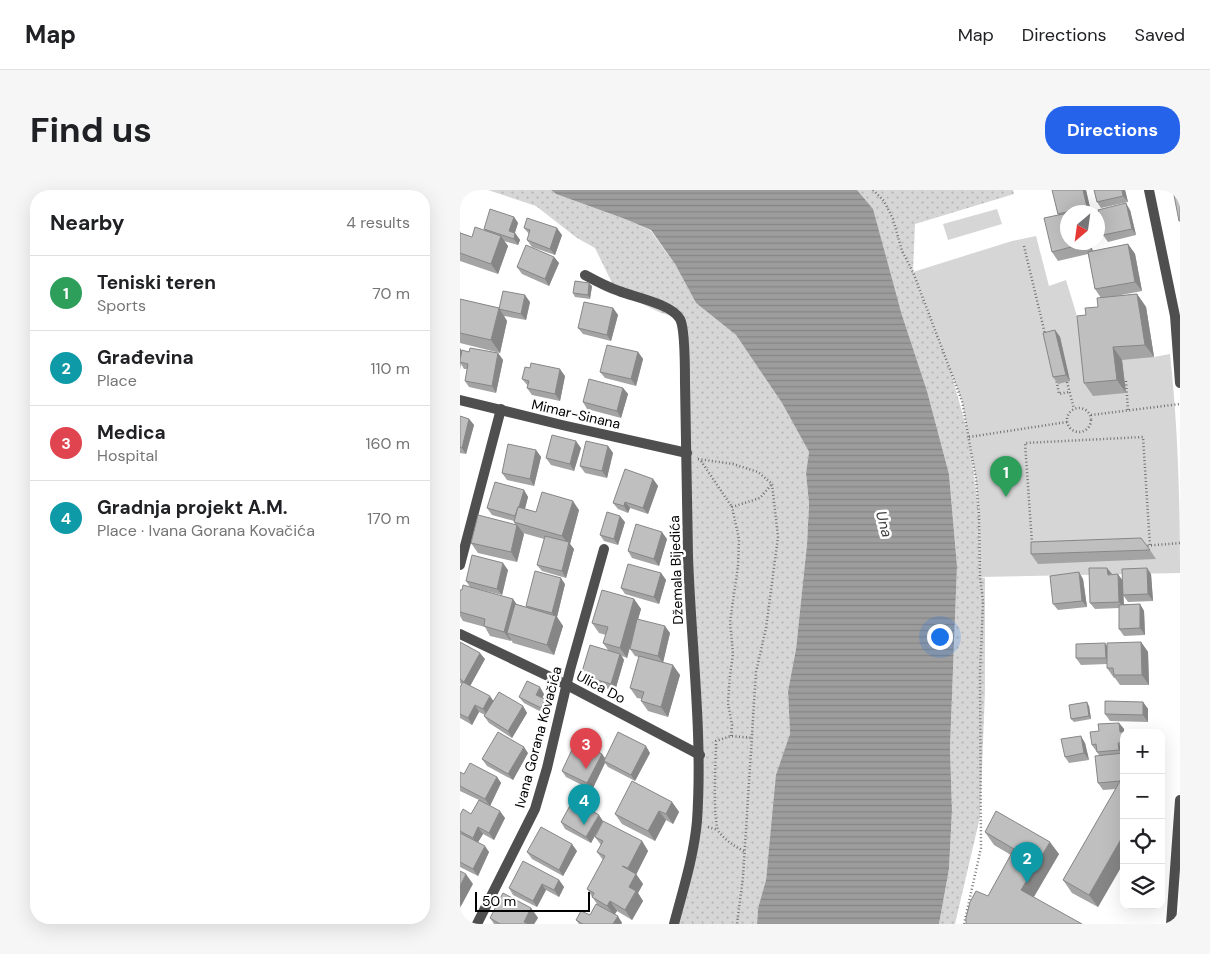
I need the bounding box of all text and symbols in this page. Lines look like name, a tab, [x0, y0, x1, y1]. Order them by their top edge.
text: Map	[25, 19, 76, 50]
text: Map	[958, 23, 994, 47]
text: Directions	[1022, 23, 1107, 47]
text: Saved	[1135, 23, 1185, 47]
button: Directions	[1045, 106, 1180, 154]
text: Find us	[30, 107, 152, 153]
north arrow	[1060, 205, 1105, 250]
text: Nearby	[50, 209, 124, 237]
text: 4 results	[346, 212, 410, 233]
text: Teniski teren	[97, 270, 216, 295]
text: 1	[63, 283, 69, 304]
text: 70 m	[372, 283, 410, 304]
text: Sports	[97, 295, 146, 316]
text: Građevina	[97, 345, 194, 370]
text: 2	[61, 358, 71, 379]
text: 110 m	[371, 358, 410, 379]
text: Place	[97, 370, 137, 391]
street label: Mimar-Sinana	[530, 395, 622, 433]
text: Medica	[97, 420, 166, 445]
text: 3	[61, 433, 71, 454]
text: 160 m	[366, 433, 410, 454]
text: Hospital	[97, 445, 158, 466]
pin: 1	[990, 456, 1022, 497]
text: Gradnja projekt A.M.	[97, 495, 288, 520]
text: 4	[61, 508, 71, 529]
text: 170 m	[367, 508, 410, 529]
water label: Una	[871, 509, 897, 539]
street label: Džemala Bijedića	[665, 515, 687, 625]
text: Place · Ivana Gorana Kovačića	[97, 520, 315, 541]
your location	[927, 624, 953, 650]
street label: Ivana Gorana Kovačića	[510, 664, 566, 810]
street label: Ulica Do	[573, 667, 629, 707]
pin: 3	[570, 728, 602, 769]
map controls	[1120, 729, 1165, 909]
button: +	[1120, 729, 1165, 774]
button: −	[1120, 774, 1165, 819]
pin: 4	[568, 784, 600, 825]
button: locate	[1120, 819, 1165, 864]
pin: 2	[1011, 842, 1043, 883]
button: layers	[1120, 864, 1165, 909]
scale bar	[475, 889, 590, 912]
text: 50 m	[482, 892, 516, 910]

